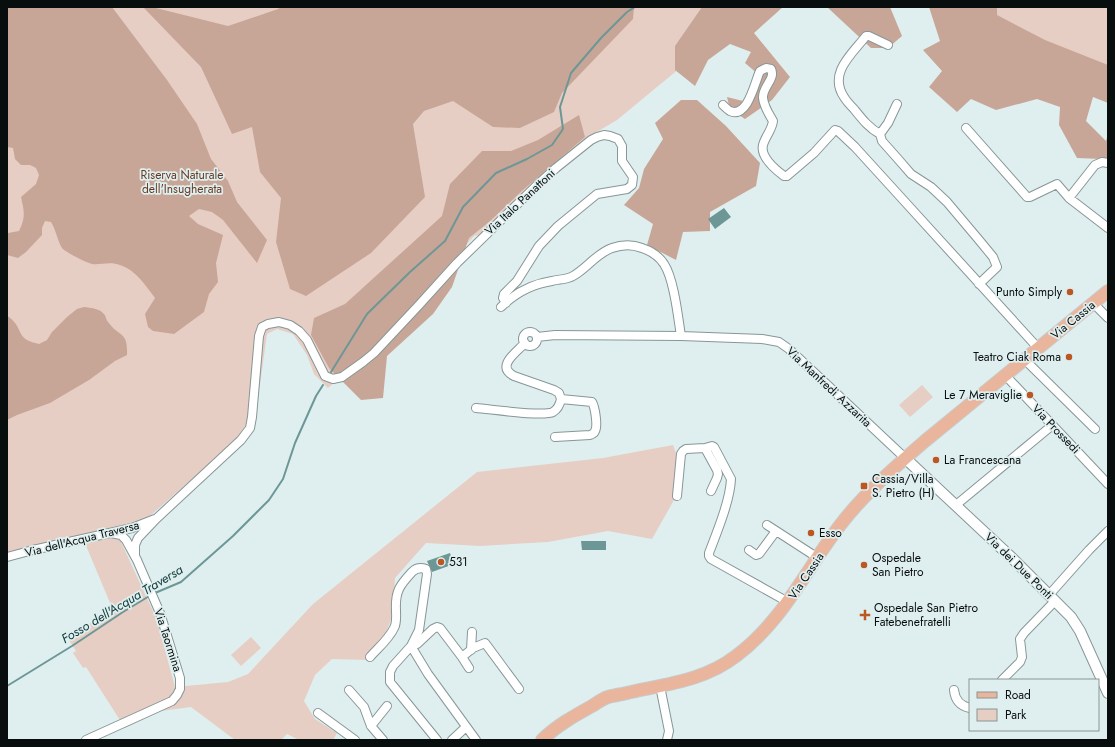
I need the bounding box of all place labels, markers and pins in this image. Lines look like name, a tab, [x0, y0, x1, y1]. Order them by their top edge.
place label: Punto Simply	[996, 283, 1063, 301]
marker: Punto Simply	[1065, 287, 1075, 297]
place label: Teatro Ciak Roma	[973, 348, 1061, 366]
marker: Teatro Ciak Roma	[1064, 352, 1074, 362]
place label: Le 7 Meraviglie	[944, 386, 1022, 404]
marker: Le 7 Meraviglie	[1025, 390, 1035, 400]
place label: La Francescana	[944, 451, 1021, 469]
marker: La Francescana	[931, 455, 941, 465]
place label: Cassia/Villa S. Pietro (H)	[872, 470, 935, 502]
marker: Cassia/Villa S. Pietro (H)	[859, 481, 869, 491]
place label: Esso	[819, 524, 842, 542]
marker: Esso	[806, 528, 816, 538]
place label: Ospedale San Pietro	[872, 549, 924, 581]
place label: 531	[449, 553, 468, 571]
marker: 531	[436, 557, 446, 567]
marker: Ospedale San Pietro	[859, 560, 869, 570]
place label: Ospedale San Pietro Fatebenefratelli	[874, 599, 978, 631]
marker: Ospedale San Pietro Fatebenefratelli	[859, 609, 871, 621]

